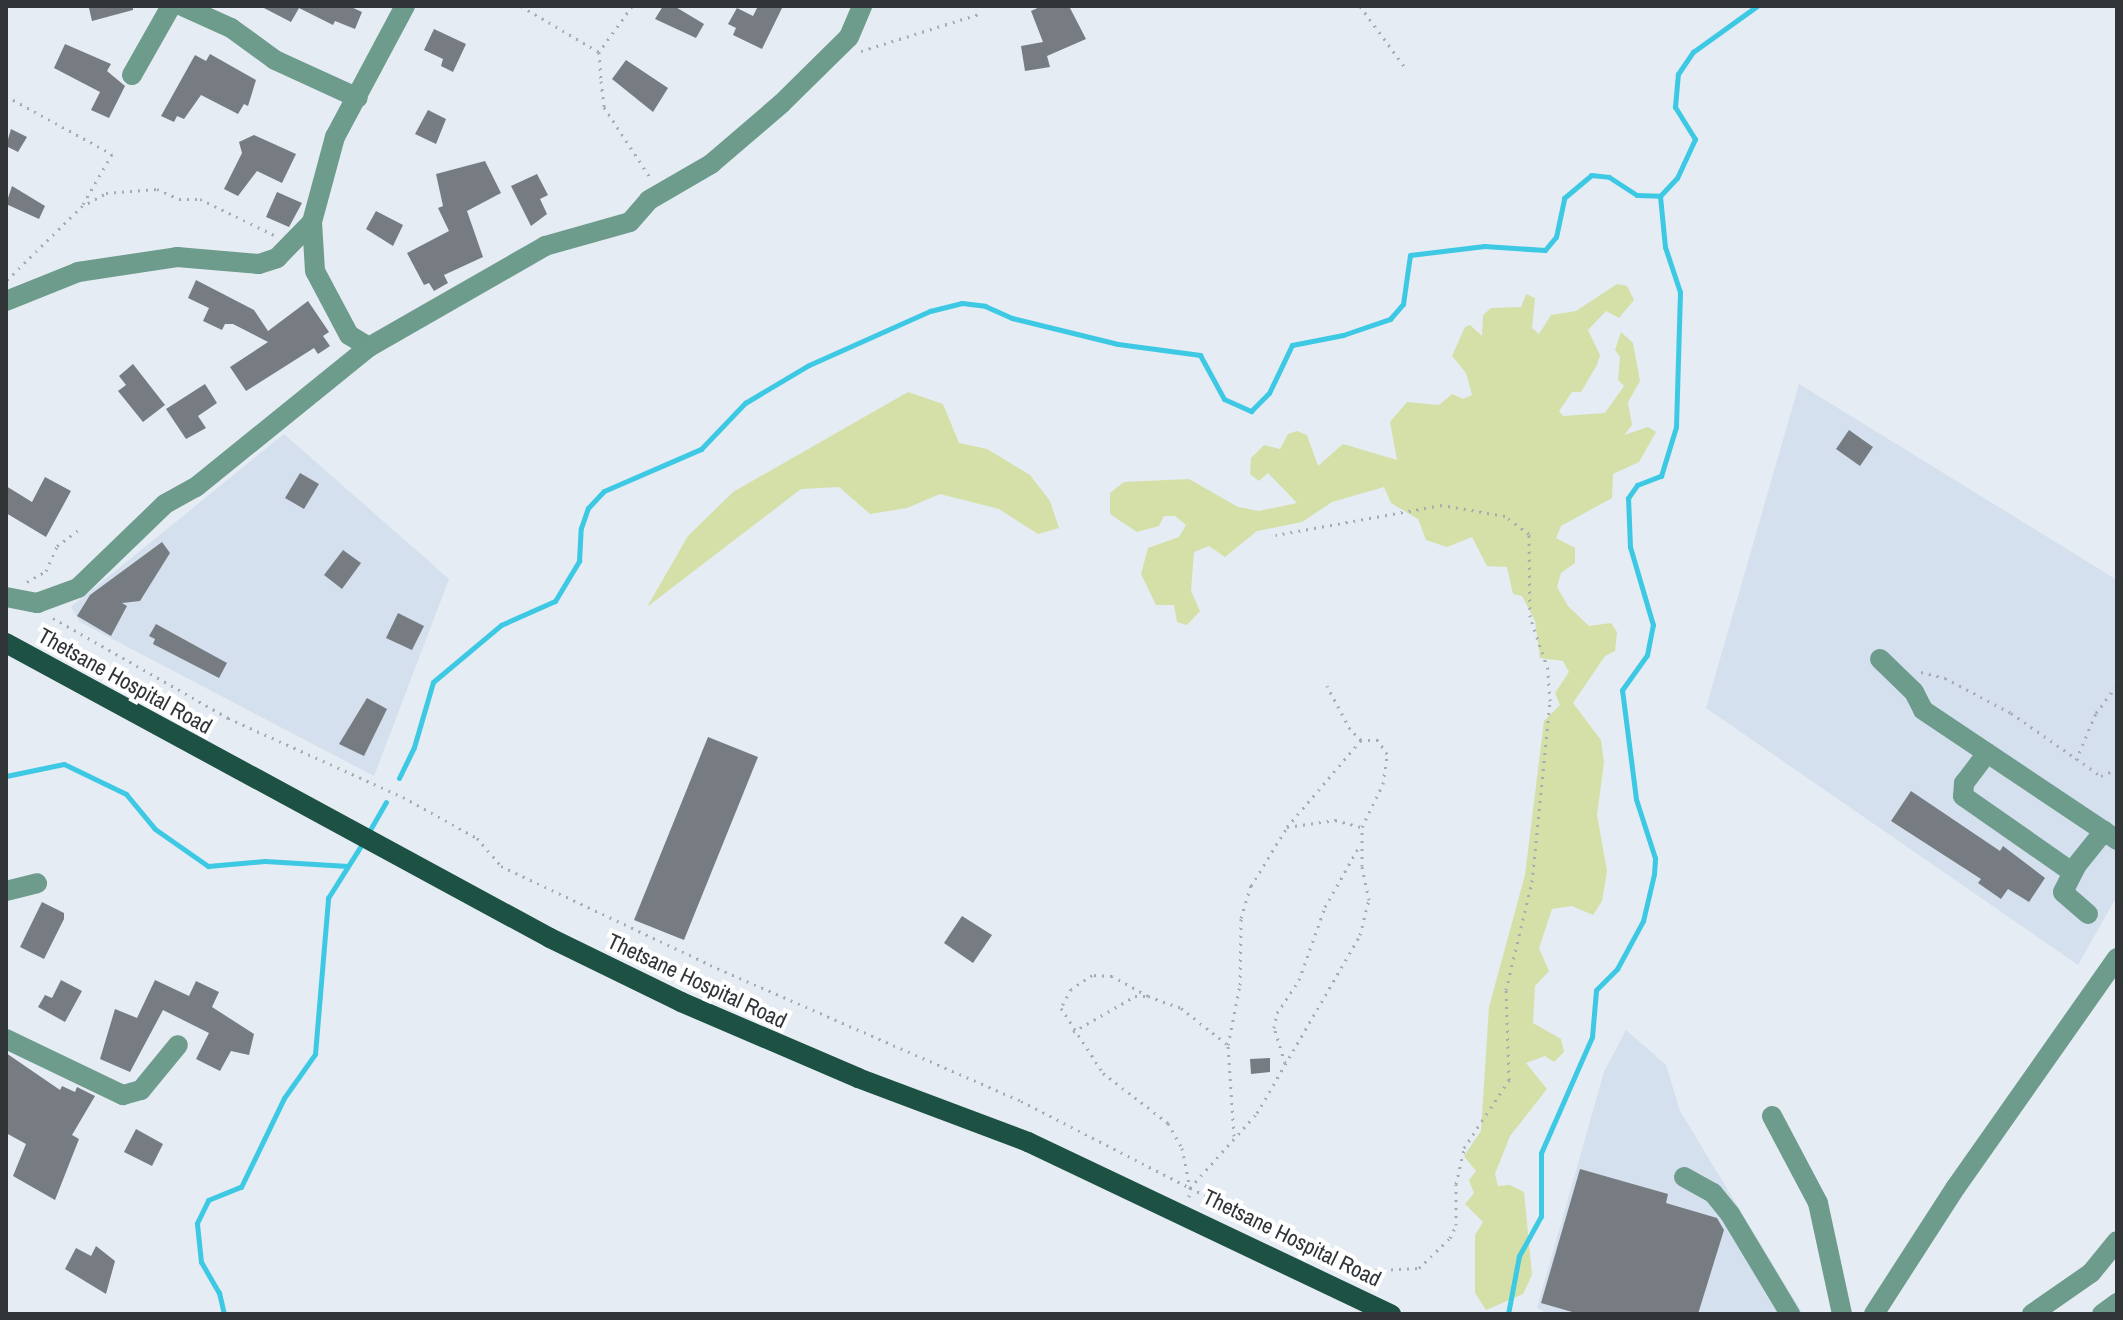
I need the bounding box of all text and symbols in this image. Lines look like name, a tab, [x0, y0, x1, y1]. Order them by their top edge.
street label: Thetsane Hospital Road	[34, 622, 216, 740]
street label: Thetsane Hospital Road	[603, 928, 791, 1034]
street label: Thetsane Hospital Road	[1199, 1183, 1385, 1293]

